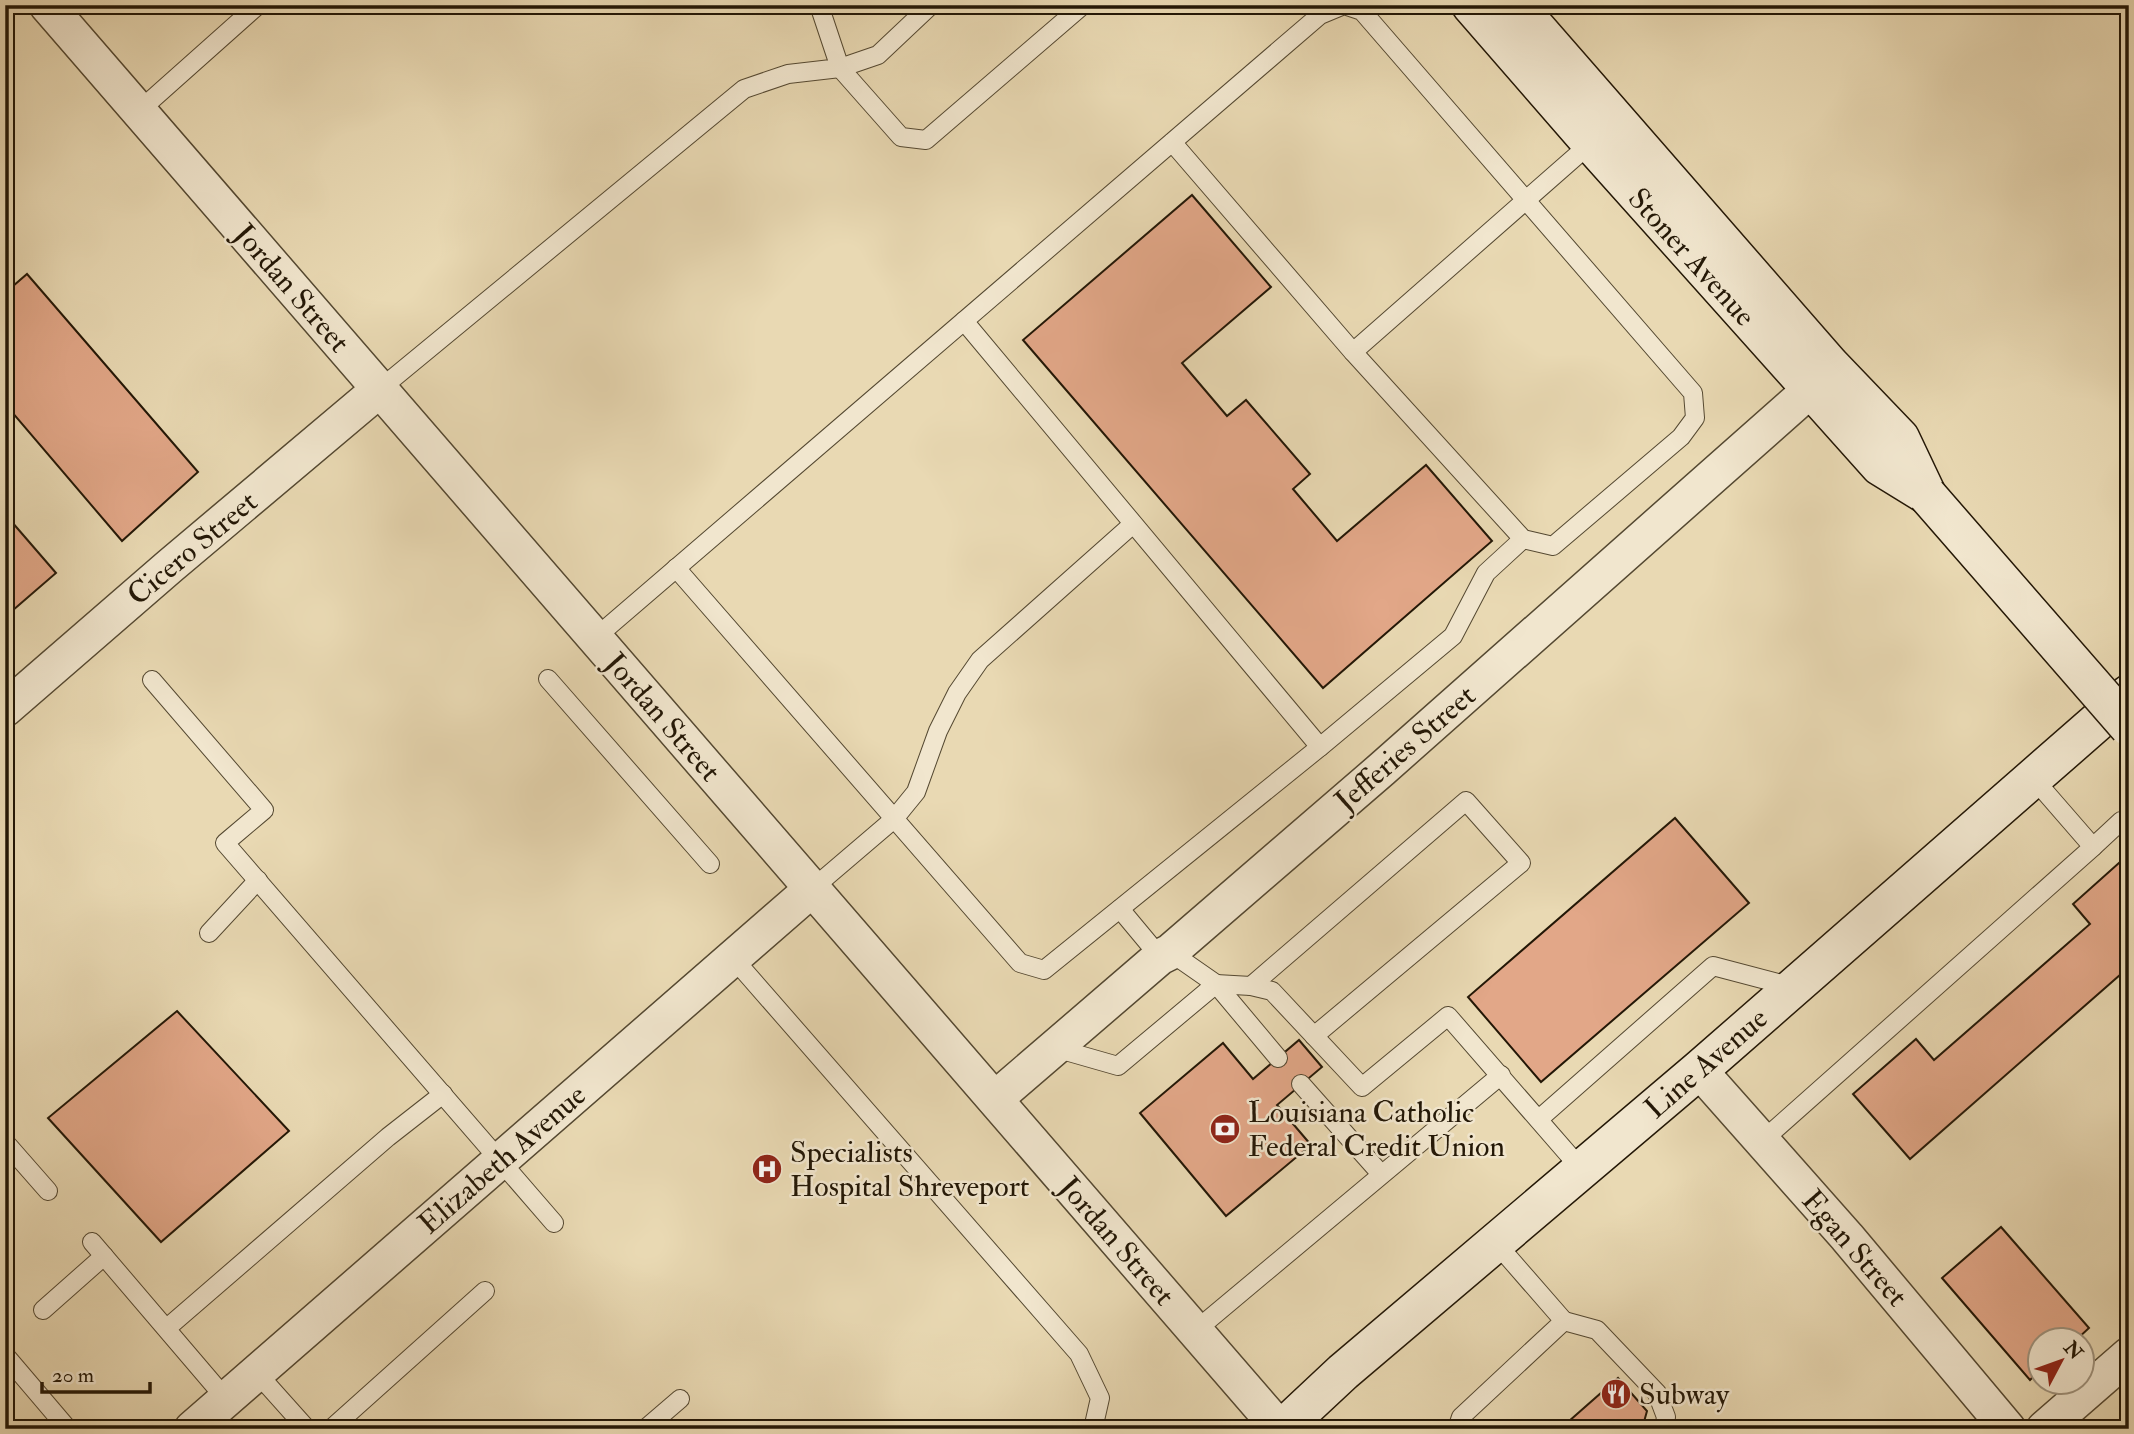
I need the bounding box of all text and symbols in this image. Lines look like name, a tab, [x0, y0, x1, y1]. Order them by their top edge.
street label: Stoner Avenue	[1620, 181, 1763, 334]
street label: Jordan Street	[225, 216, 358, 360]
street label: Cicero Street	[120, 483, 265, 613]
street label: Jordan Street	[596, 645, 729, 789]
street label: Jefferies Street	[1327, 677, 1483, 820]
street label: Line Avenue	[1637, 1000, 1775, 1127]
street label: Elizabeth Avenue	[411, 1077, 594, 1242]
place label: Louisiana Catholic Federal Credit Union	[1248, 1094, 1505, 1165]
bank icon: Louisiana Catholic Federal Credit Union	[1208, 1112, 1242, 1146]
place label: Specialists Hospital Shreveport	[790, 1134, 1030, 1205]
hospital icon: Specialists Hospital Shreveport	[750, 1152, 784, 1186]
street label: Jordan Street	[1050, 1169, 1183, 1313]
street label: Egan Street	[1794, 1182, 1916, 1315]
north arrow	[2025, 1326, 2096, 1396]
text: N	[2058, 1335, 2088, 1366]
scale bar	[42, 1350, 150, 1394]
text: 20 m	[52, 1362, 94, 1389]
place label: Subway	[1639, 1376, 1730, 1413]
restaurant icon: Subway	[1599, 1377, 1633, 1411]

